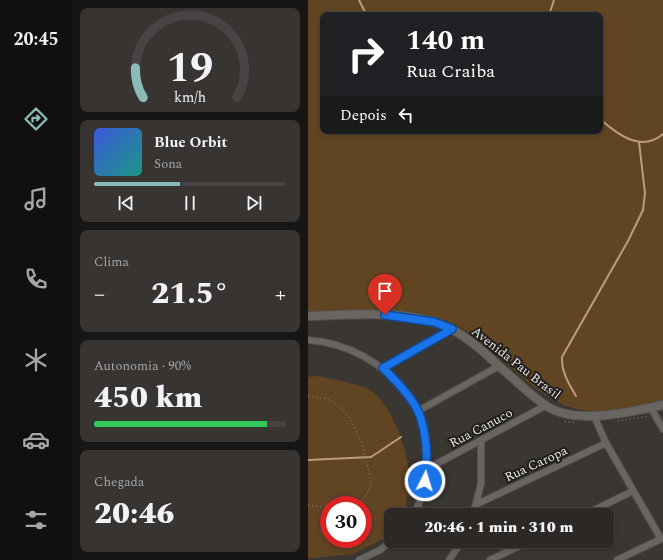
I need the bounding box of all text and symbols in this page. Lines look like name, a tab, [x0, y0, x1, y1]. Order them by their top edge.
text: 140 m	[406, 19, 485, 62]
text: 20:45	[13, 26, 59, 53]
icon: right	[340, 28, 392, 80]
text: 19	[167, 37, 213, 100]
text: Rua Craiba	[406, 58, 495, 85]
text: km/h	[174, 87, 206, 109]
text: Depois	[340, 104, 387, 127]
icon: left	[395, 104, 417, 126]
icon: directions	[22, 105, 50, 133]
text: Blue Orbit	[154, 131, 227, 154]
text: Sona	[154, 154, 182, 174]
icon: music	[22, 185, 50, 213]
icon: previous	[115, 192, 137, 214]
icon: pause	[179, 192, 201, 214]
icon: next	[243, 192, 265, 214]
text: Clima	[94, 252, 129, 272]
icon: phone	[22, 265, 50, 293]
text: 21.5°	[151, 271, 229, 317]
pin	[368, 274, 402, 315]
text: −	[94, 278, 105, 311]
text: +	[275, 278, 286, 311]
icon: arrive	[374, 280, 396, 302]
street label: Avenida Pau Brasil	[467, 322, 565, 404]
icon: climate	[22, 346, 50, 374]
text: Autonomia · 90%	[94, 356, 191, 376]
text: 450 km	[94, 375, 202, 421]
street label: Rua Canuco	[446, 403, 516, 453]
icon: car	[22, 426, 50, 454]
street label: Rua Caropa	[501, 440, 571, 487]
position arrow	[404, 460, 446, 502]
text: Chegada	[94, 472, 144, 492]
text: 20:46	[94, 491, 174, 537]
speed limit sign: 30	[320, 496, 372, 548]
icon: filters	[22, 506, 50, 534]
text: 20:46 · 1 min · 310 m	[425, 516, 573, 539]

